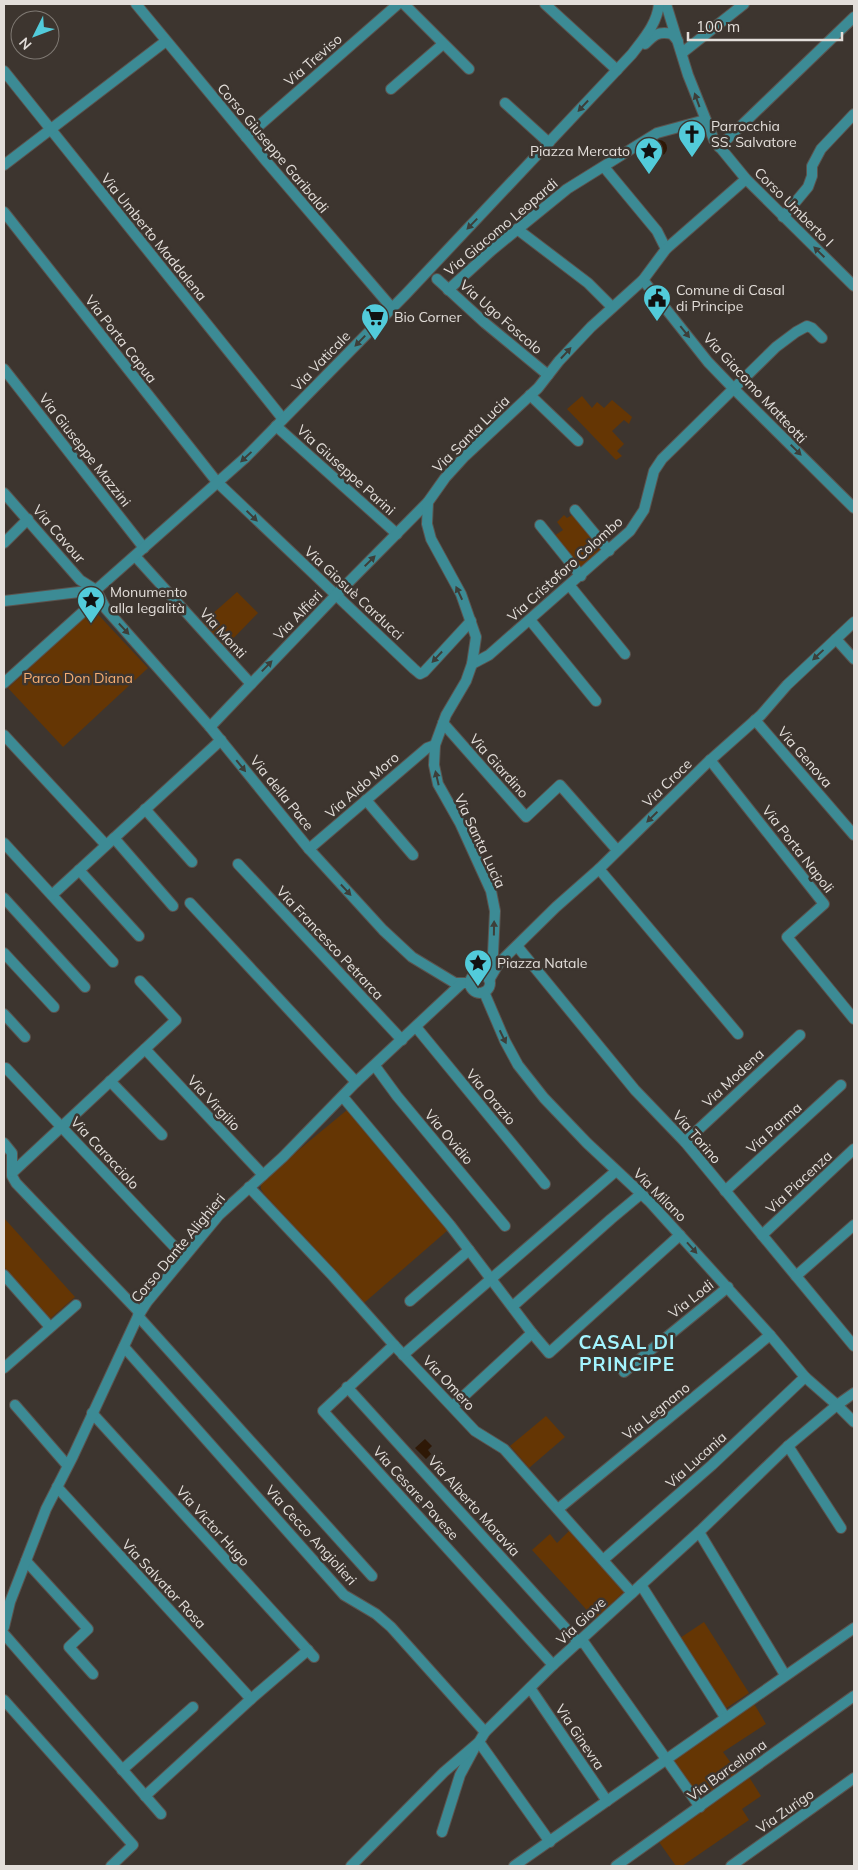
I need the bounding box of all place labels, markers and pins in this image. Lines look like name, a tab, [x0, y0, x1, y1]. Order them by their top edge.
place label: Parrocchia SS. Salvatore	[711, 117, 797, 151]
church icon: Parrocchia SS. Salvatore	[677, 119, 707, 158]
place icon: Piazza Mercato	[634, 136, 664, 175]
place label: Piazza Mercato	[530, 142, 630, 160]
place label: Comune di Casal di Principe	[676, 281, 785, 315]
public building icon: Comune di Casal di Principe	[642, 283, 672, 322]
supermarket icon: Bio Corner	[360, 302, 390, 341]
place label: Bio Corner	[394, 308, 462, 326]
place label: Monumento alla legalità	[110, 583, 187, 617]
place icon: Monumento alla legalità	[76, 585, 106, 624]
place icon: Piazza Natale	[463, 948, 493, 987]
place label: Piazza Natale	[497, 954, 587, 972]

